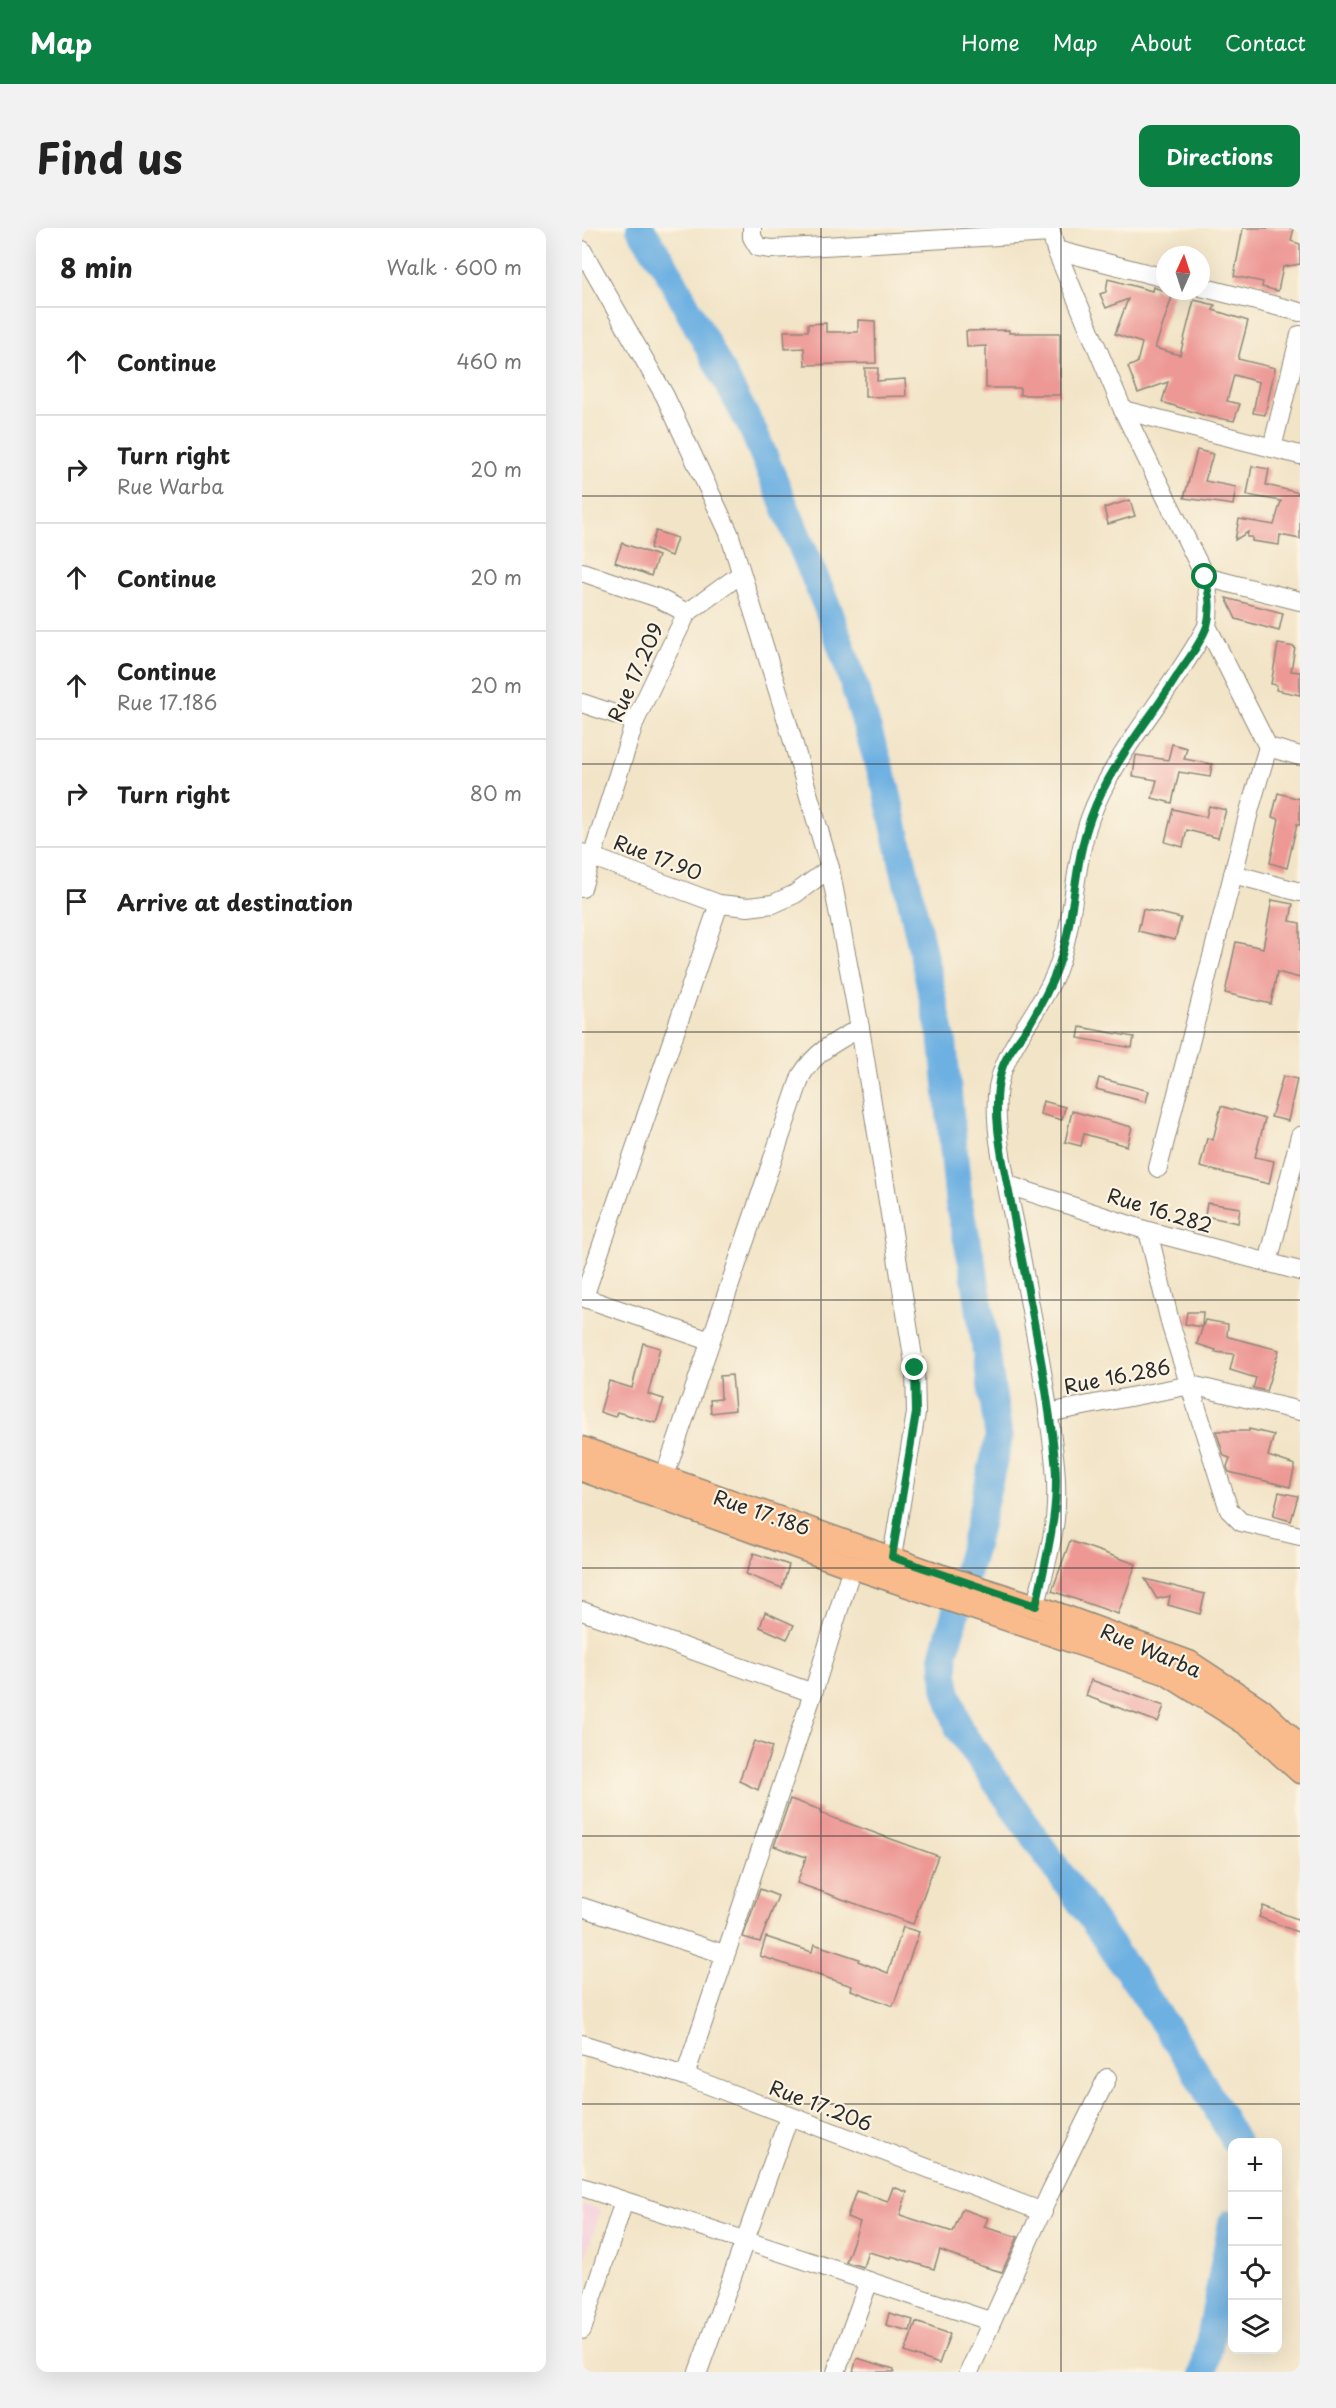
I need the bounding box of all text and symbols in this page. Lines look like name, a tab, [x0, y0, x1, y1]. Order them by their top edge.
text: Map	[30, 21, 92, 64]
text: Home	[961, 26, 1020, 58]
text: Map	[1053, 26, 1098, 58]
text: About	[1131, 26, 1192, 58]
text: Contact	[1225, 26, 1306, 58]
text: Find us	[36, 125, 183, 188]
button: Directions	[1139, 125, 1300, 187]
north arrow	[1156, 246, 1210, 300]
text: 8 min	[60, 248, 133, 287]
text: Walk · 600 m	[386, 252, 522, 282]
icon: ahead	[60, 345, 93, 378]
text: Continue	[117, 345, 216, 378]
text: 460 m	[456, 346, 522, 376]
text: Turn right	[117, 438, 230, 471]
icon: right	[60, 453, 93, 486]
text: 20 m	[470, 454, 522, 484]
text: Rue Warba	[117, 471, 224, 501]
icon: ahead	[60, 561, 93, 594]
text: Continue	[117, 561, 216, 594]
text: 20 m	[470, 562, 522, 592]
route start	[1191, 563, 1217, 589]
street label: Rue 17.209	[600, 617, 670, 727]
text: Continue	[117, 654, 216, 687]
icon: ahead	[60, 669, 93, 702]
text: 20 m	[470, 670, 522, 700]
text: Rue 17.186	[117, 687, 217, 717]
icon: right	[60, 777, 93, 810]
text: Turn right	[117, 777, 230, 810]
text: 80 m	[470, 778, 522, 808]
street label: Rue 17.90	[609, 826, 707, 888]
icon: arrive	[60, 885, 93, 918]
text: Arrive at destination	[117, 885, 353, 918]
street label: Rue 16.282	[1104, 1180, 1216, 1240]
street label: Rue 16.286	[1061, 1351, 1173, 1401]
route end	[901, 1354, 927, 1380]
street label: Rue 17.186	[710, 1481, 814, 1543]
street label: Rue Warba	[1096, 1615, 1206, 1685]
street label: Rue 17.206	[765, 2072, 877, 2138]
map controls	[1228, 2138, 1282, 2354]
button: +	[1228, 2138, 1282, 2192]
button: −	[1228, 2192, 1282, 2246]
button: locate	[1228, 2246, 1282, 2300]
button: layers	[1228, 2300, 1282, 2354]

